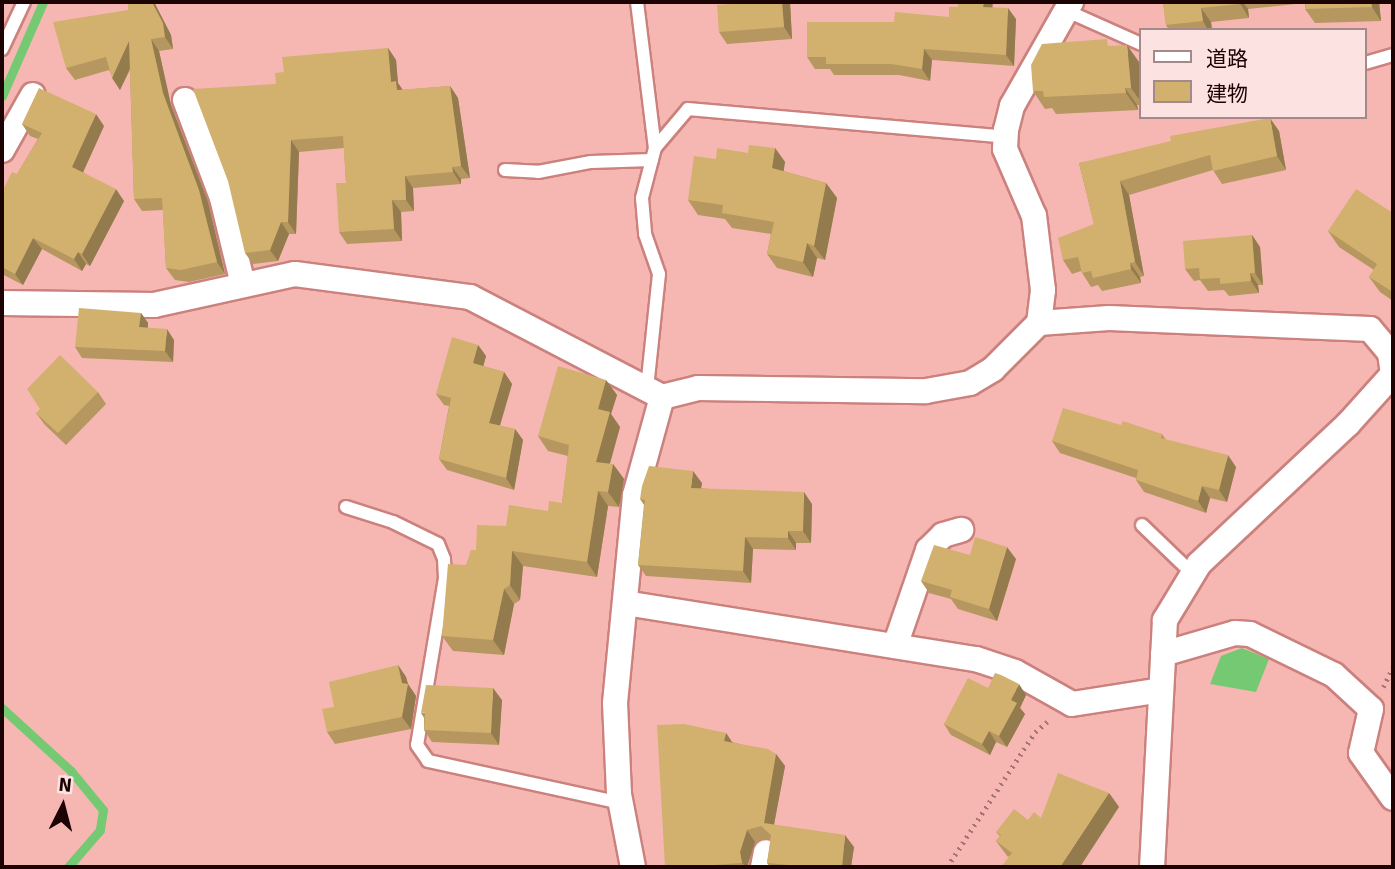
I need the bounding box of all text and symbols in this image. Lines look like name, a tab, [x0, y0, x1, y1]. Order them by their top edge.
legend	[1140, 28, 1367, 119]
text: 道路	[1206, 46, 1248, 72]
text: 建物	[1206, 81, 1248, 107]
north arrow	[28, 771, 98, 841]
text: N	[57, 772, 73, 798]

